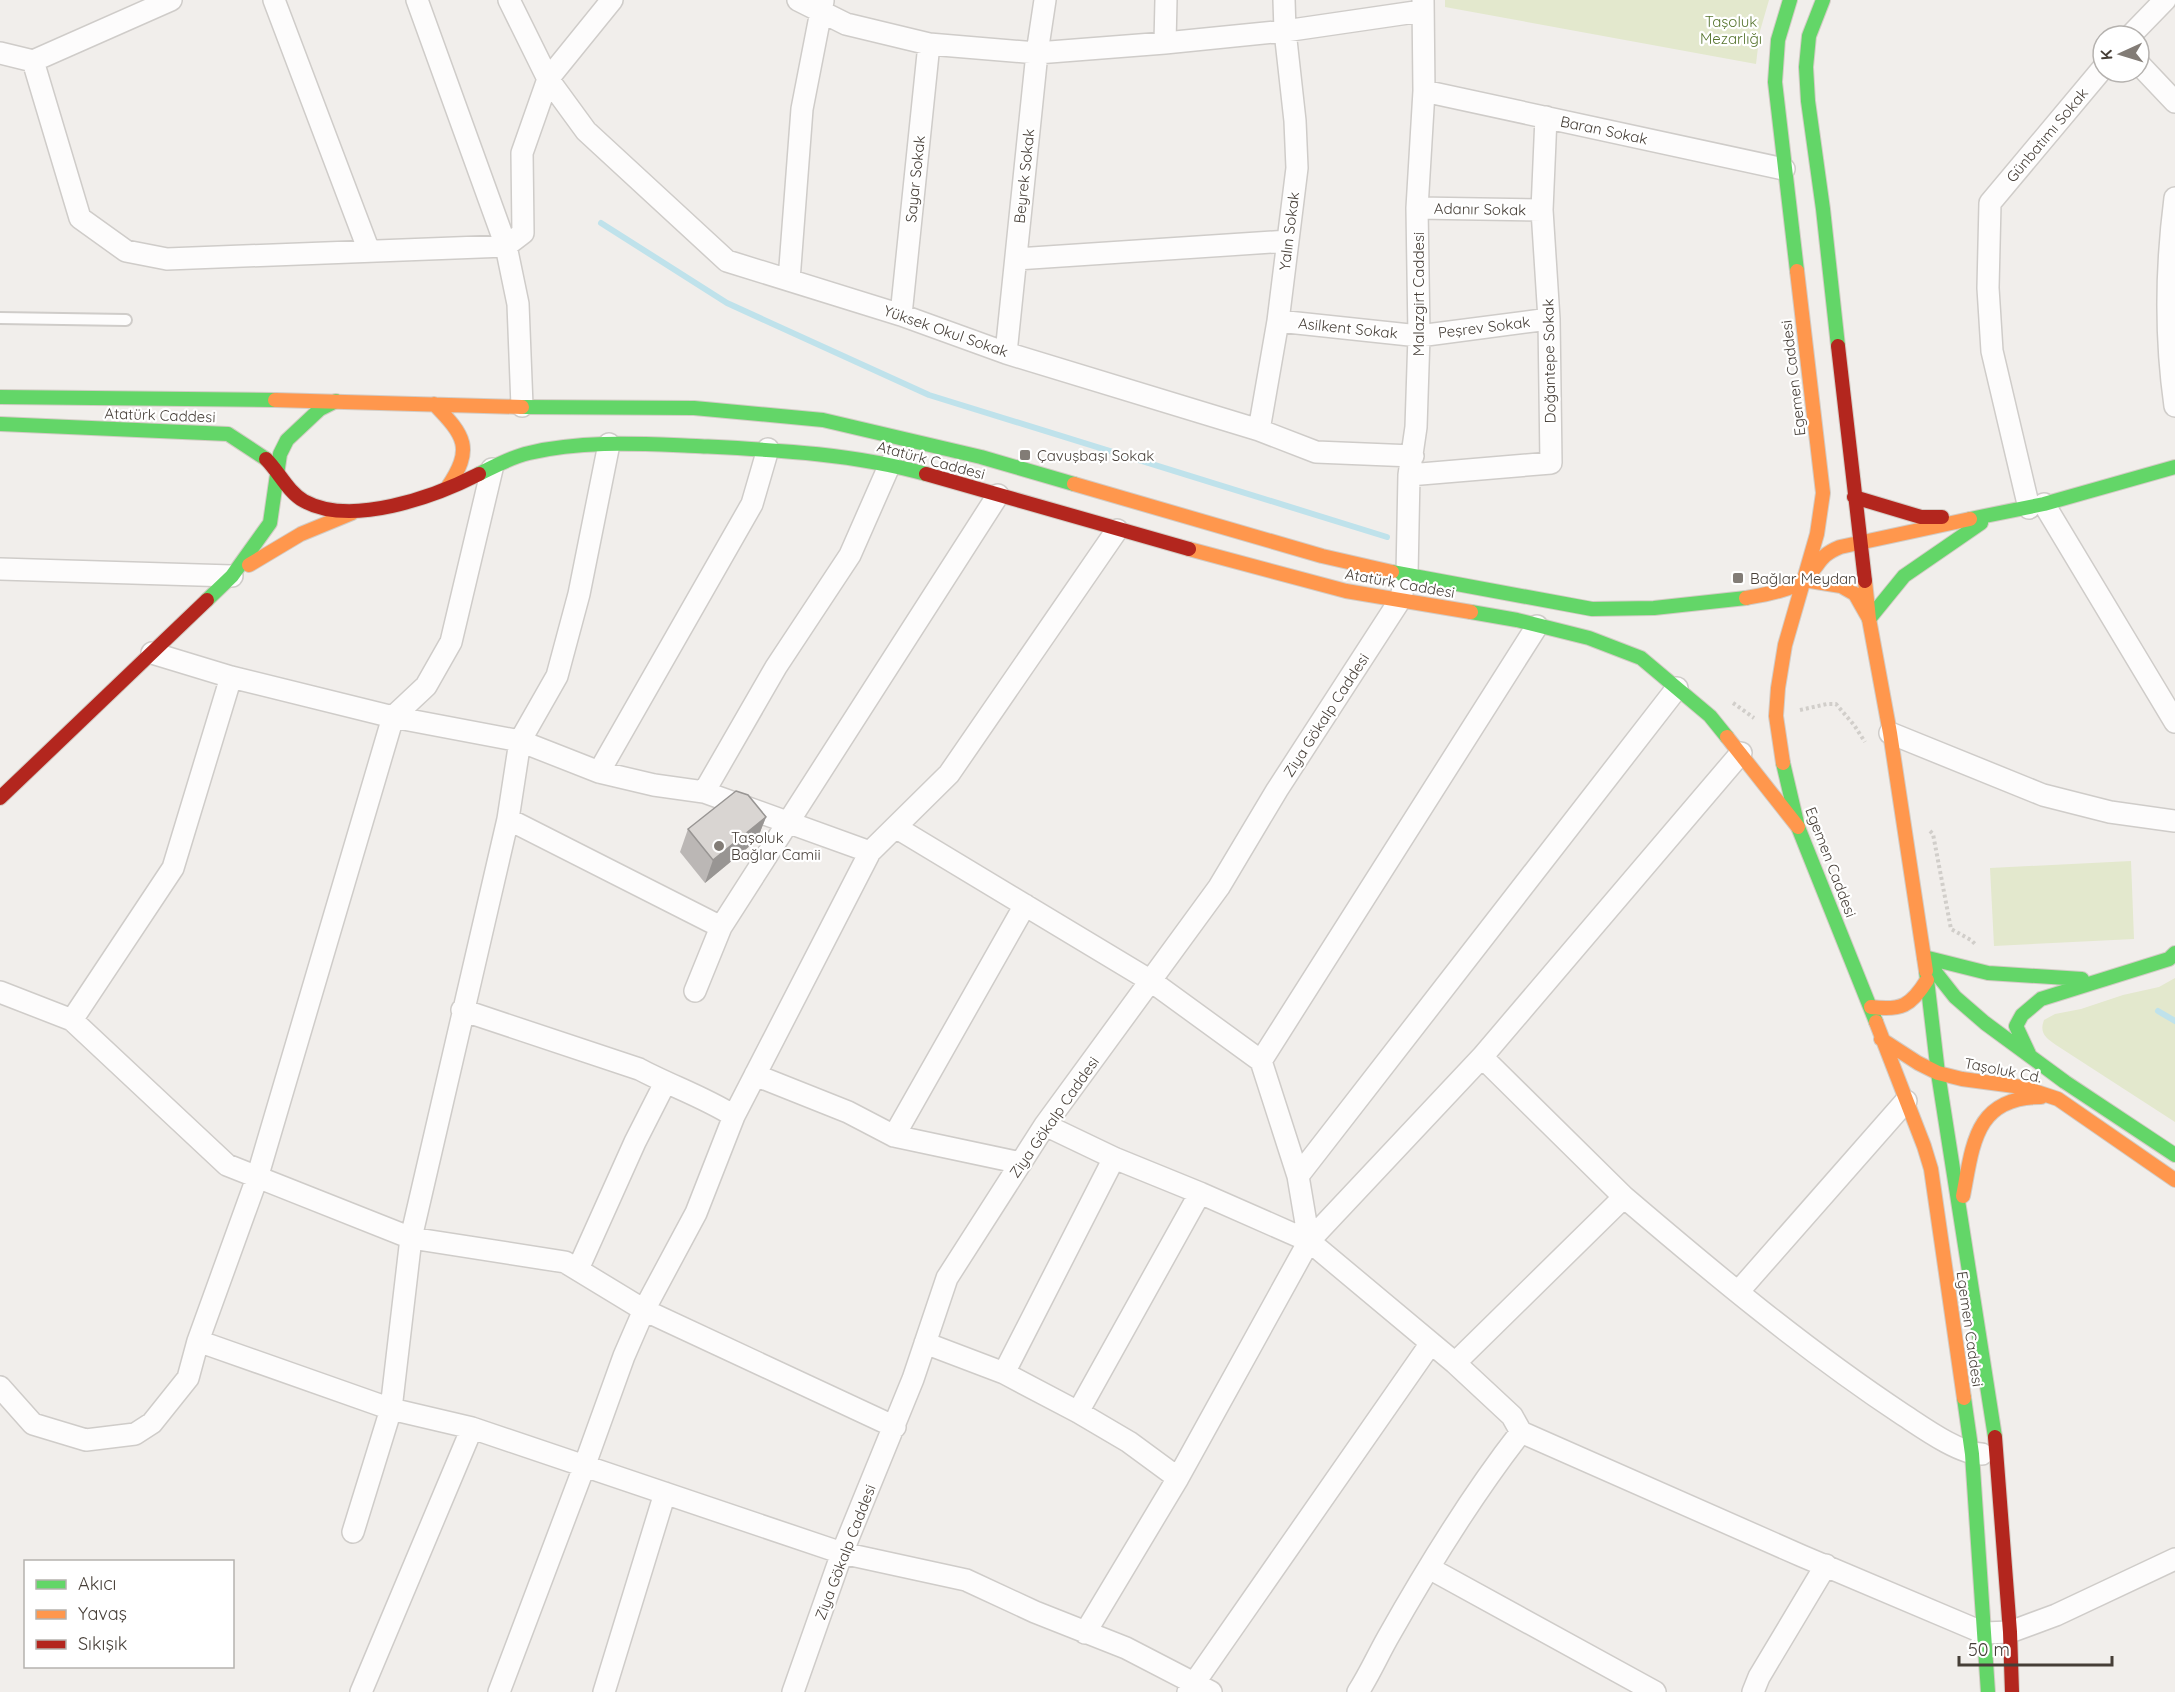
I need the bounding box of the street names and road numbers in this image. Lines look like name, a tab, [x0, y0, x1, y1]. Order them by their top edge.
street label: Günbatımı Sokak	[2002, 84, 2092, 186]
street label: Baran Sokak	[1559, 111, 1649, 149]
street label: Beyrek Sokak	[1010, 128, 1038, 224]
street label: Sayar Sokak	[901, 134, 929, 224]
street label: Yalın Sokak	[1275, 191, 1303, 271]
street label: Adanır Sokak	[1434, 199, 1526, 219]
street label: Malazgirt Caddesi	[1409, 232, 1428, 356]
street label: Doğantepe Sokak	[1538, 298, 1560, 424]
street label: Yüksek Okul Sokak	[881, 301, 1011, 361]
street label: Peşrev Sokak	[1437, 312, 1531, 342]
street label: Asilkent Sokak	[1297, 313, 1399, 343]
street label: Egemen Caddesi	[1776, 319, 1810, 437]
street label: Atatürk Caddesi	[104, 404, 216, 426]
street label: Atatürk Caddesi	[875, 436, 987, 484]
street label: Atatürk Caddesi	[1344, 564, 1456, 602]
street label: Ziya Gökalp Caddesi	[1279, 650, 1373, 780]
street label: Egemen Caddesi	[1801, 804, 1861, 920]
street label: Ziya Gökalp Caddesi	[1005, 1053, 1103, 1181]
street label: Taşoluk Cd.	[1963, 1053, 2043, 1087]
street label: Egemen Caddesi	[1952, 1270, 1988, 1388]
street label: Ziya Gökalp Caddesi	[810, 1482, 880, 1622]

